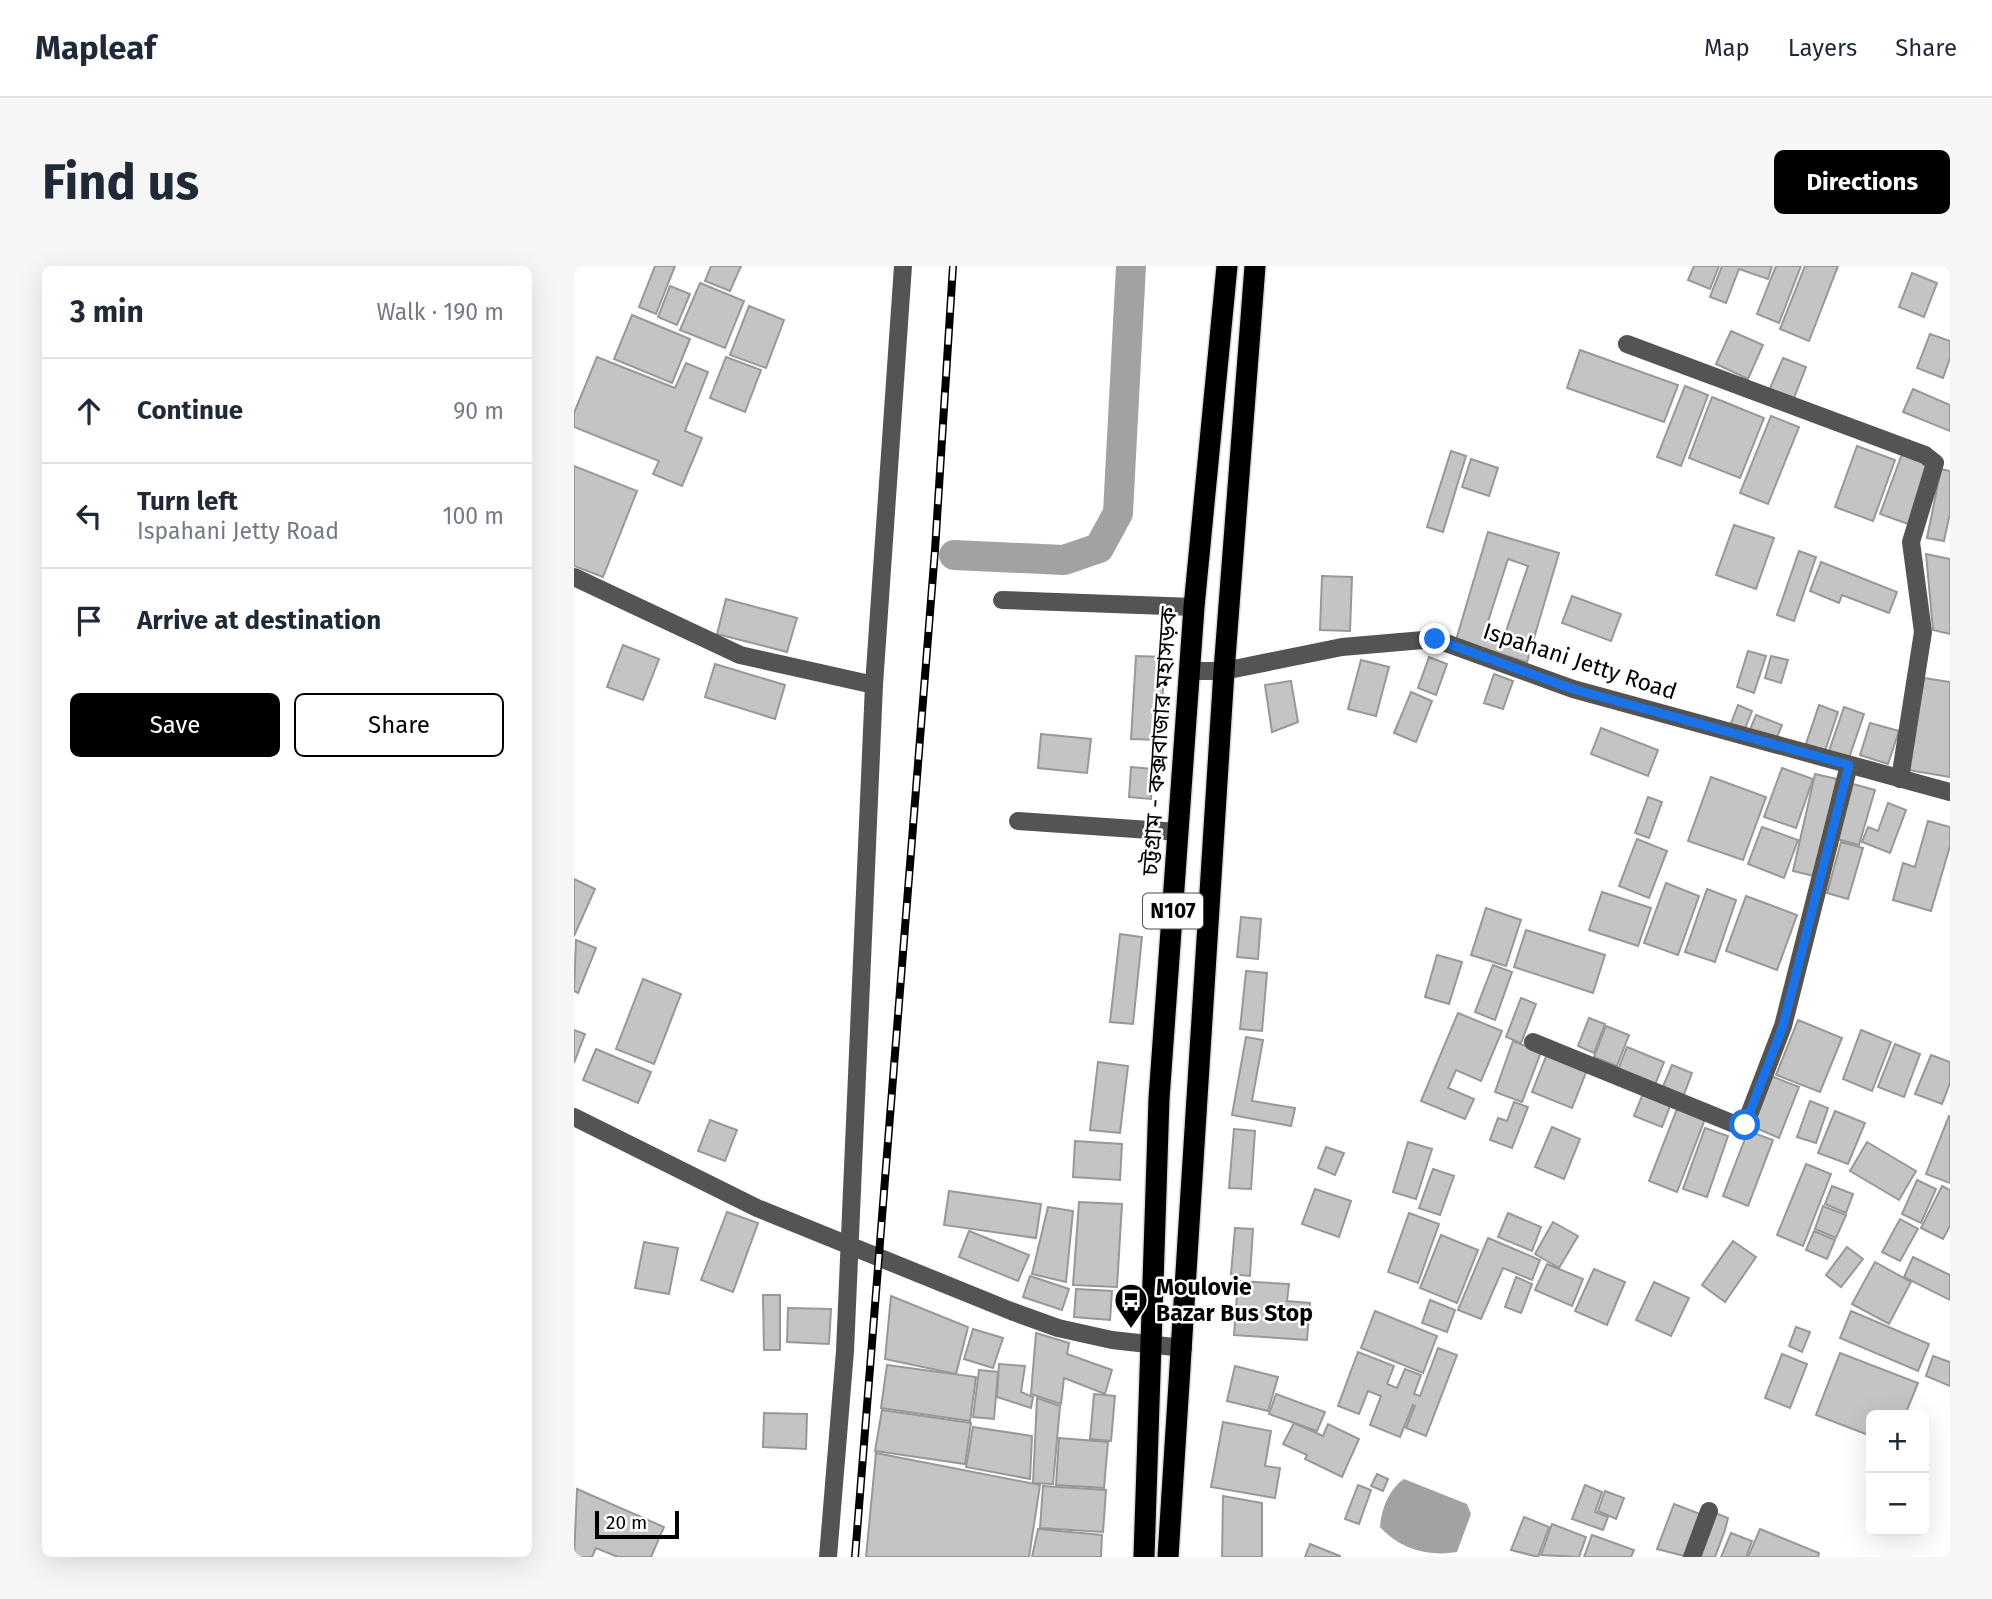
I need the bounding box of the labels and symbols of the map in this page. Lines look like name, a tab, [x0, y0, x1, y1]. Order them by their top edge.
street label: চট্টগ্রাম - কক্সবাজার মহাসড়ক	[1136, 605, 1182, 877]
street label: Ispahani Jetty Road	[1480, 616, 1680, 706]
route end	[1419, 623, 1450, 654]
road number: N107	[1143, 894, 1203, 928]
route start	[1729, 1109, 1760, 1140]
place label: Moulovie Bazar Bus Stop	[1156, 1273, 1313, 1327]
bus stop icon: Moulovie Bazar Bus Stop	[1112, 1281, 1150, 1330]
scale bar	[595, 1508, 679, 1540]

